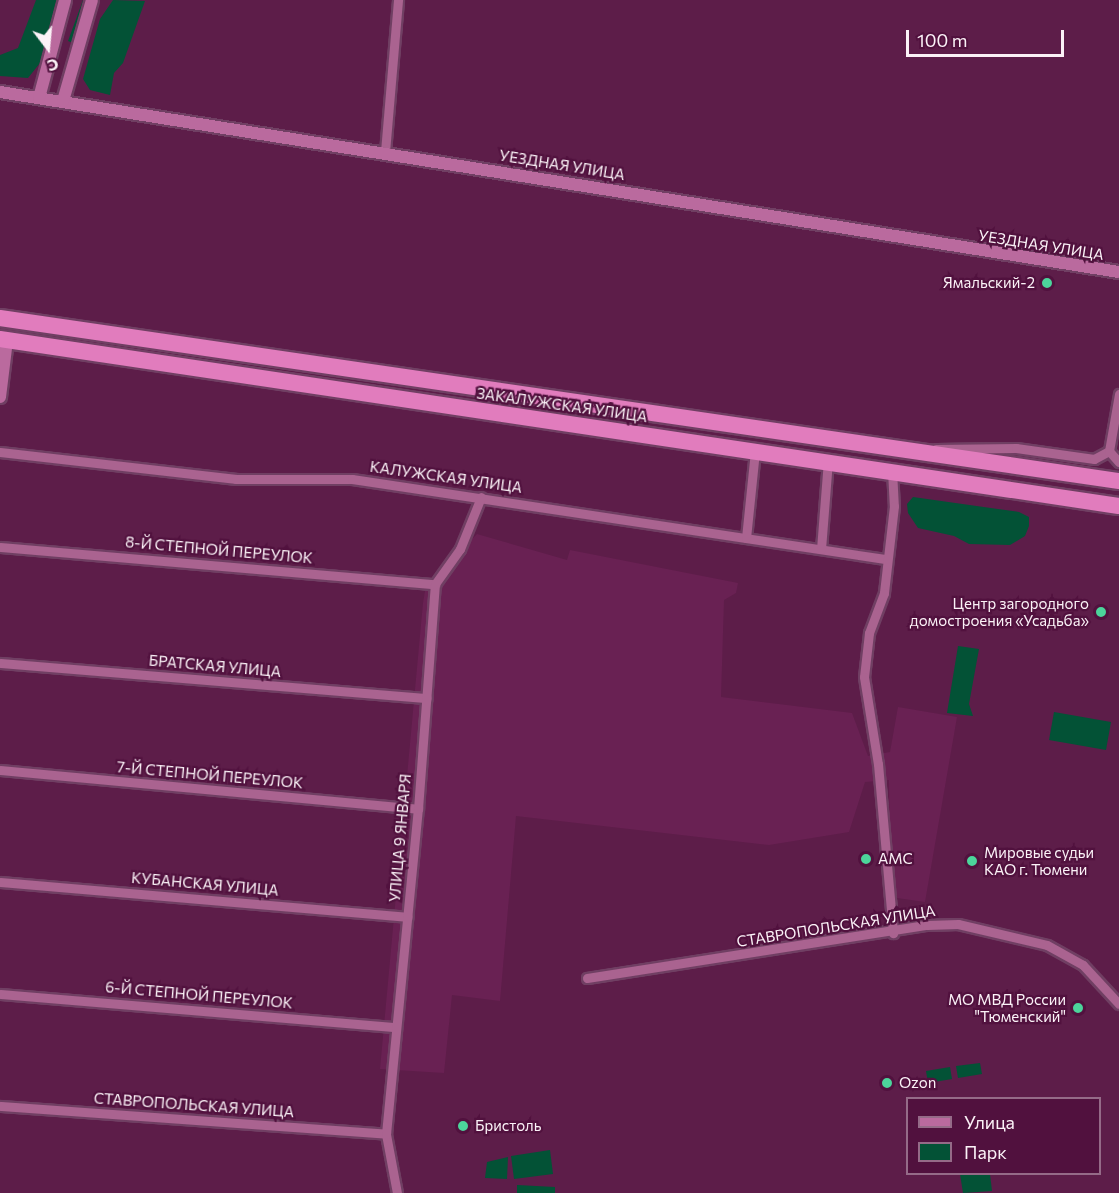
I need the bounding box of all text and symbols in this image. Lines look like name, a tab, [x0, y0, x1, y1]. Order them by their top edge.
north arrow	[18, 18, 78, 78]
scale bar	[909, 18, 1066, 56]
text: 100 m	[917, 29, 967, 51]
text: С	[45, 55, 61, 76]
street label: УЕЗДНАЯ УЛИЦА	[498, 146, 626, 184]
street label: УЕЗДНАЯ УЛИЦА	[977, 226, 1105, 264]
place label: Ямальский-2	[943, 274, 1035, 292]
marker: Ямальский-2	[1040, 276, 1054, 290]
street label: ЗАКАЛУЖСКАЯ УЛИЦА	[475, 384, 649, 426]
street label: КАЛУЖСКАЯ УЛИЦА	[369, 457, 523, 497]
street label: 8-Й СТЕПНОЙ ПЕРЕУЛОК	[125, 533, 313, 567]
place label: Центр загородного домостроения «Усадьба»	[910, 594, 1089, 629]
marker: Центр загородного домостроения «Усадьба»	[1094, 605, 1108, 619]
street label: БРАТСКАЯ УЛИЦА	[148, 651, 282, 681]
street label: 7-Й СТЕПНОЙ ПЕРЕУЛОК	[116, 758, 304, 792]
street label: УЛИЦА 9 ЯНВАРЯ	[385, 773, 415, 903]
place label: Мировые судьи КАО г. Тюмени	[984, 843, 1094, 878]
place label: АМС	[878, 850, 913, 868]
marker: АМС	[859, 852, 873, 866]
marker: Мировые судьи КАО г. Тюмени	[965, 854, 979, 868]
street label: КУБАНСКАЯ УЛИЦА	[131, 869, 279, 899]
street label: СТАВРОПОЛЬСКАЯ УЛИЦА	[735, 901, 937, 951]
street label: 6-Й СТЕПНОЙ ПЕРЕУЛОК	[105, 978, 293, 1012]
place label: МО МВД России "Тюменский"	[948, 990, 1066, 1025]
marker: МО МВД России "Тюменский"	[1071, 1001, 1085, 1015]
place label: Ozon	[899, 1074, 936, 1092]
marker: Ozon	[880, 1076, 894, 1090]
street label: СТАВРОПОЛЬСКАЯ УЛИЦА	[93, 1089, 295, 1121]
legend	[906, 1097, 1101, 1175]
text: Улица	[964, 1111, 1015, 1133]
place label: Бристоль	[475, 1117, 541, 1135]
marker: Бристоль	[456, 1119, 470, 1133]
text: Парк	[964, 1141, 1007, 1163]

